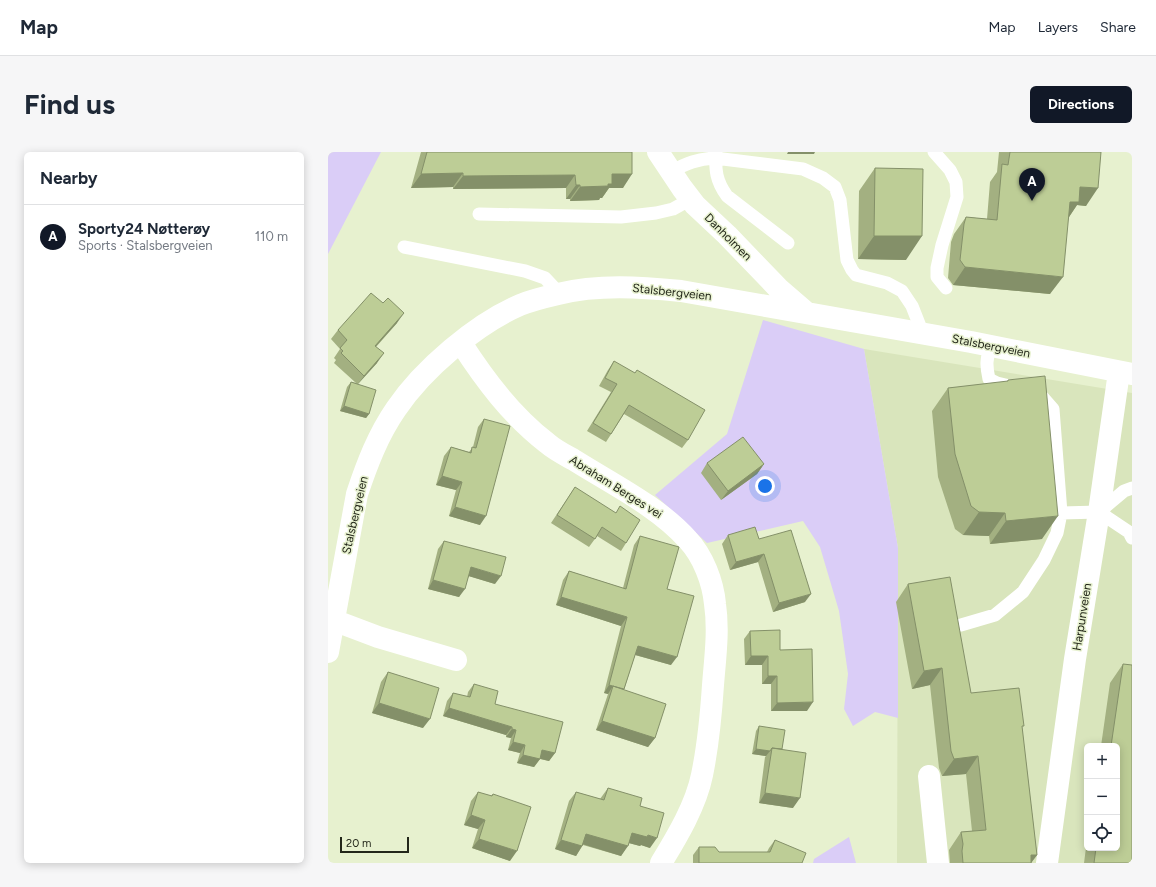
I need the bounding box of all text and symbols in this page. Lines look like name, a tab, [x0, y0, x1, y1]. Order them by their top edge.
text: Map	[20, 16, 58, 39]
text: Map	[988, 19, 1016, 36]
text: Layers	[1038, 19, 1078, 36]
text: Share	[1100, 19, 1136, 36]
button: Directions	[1030, 86, 1132, 123]
text: Find us	[24, 87, 115, 121]
text: Nearby	[40, 168, 98, 188]
pin: A	[1019, 168, 1045, 201]
street label: Danholmen	[702, 211, 755, 264]
text: Sporty24 Nøtterøy	[78, 220, 210, 238]
text: A	[48, 229, 58, 244]
text: 110 m	[255, 229, 288, 244]
text: Sports · Stalsbergveien	[78, 238, 213, 253]
street label: Stalsbergveien	[632, 281, 713, 303]
street label: Stalsbergveien	[951, 332, 1032, 361]
street label: Abraham Berges vei	[567, 453, 665, 521]
street label: Stalsbergveien	[339, 474, 371, 555]
your location	[755, 476, 775, 496]
street label: Harpunveien	[1070, 582, 1094, 652]
map controls	[1084, 743, 1120, 851]
button: +	[1084, 743, 1120, 779]
button: −	[1084, 779, 1120, 815]
button: locate	[1084, 815, 1120, 851]
scale bar	[340, 835, 409, 854]
text: 20 m	[346, 837, 371, 850]

